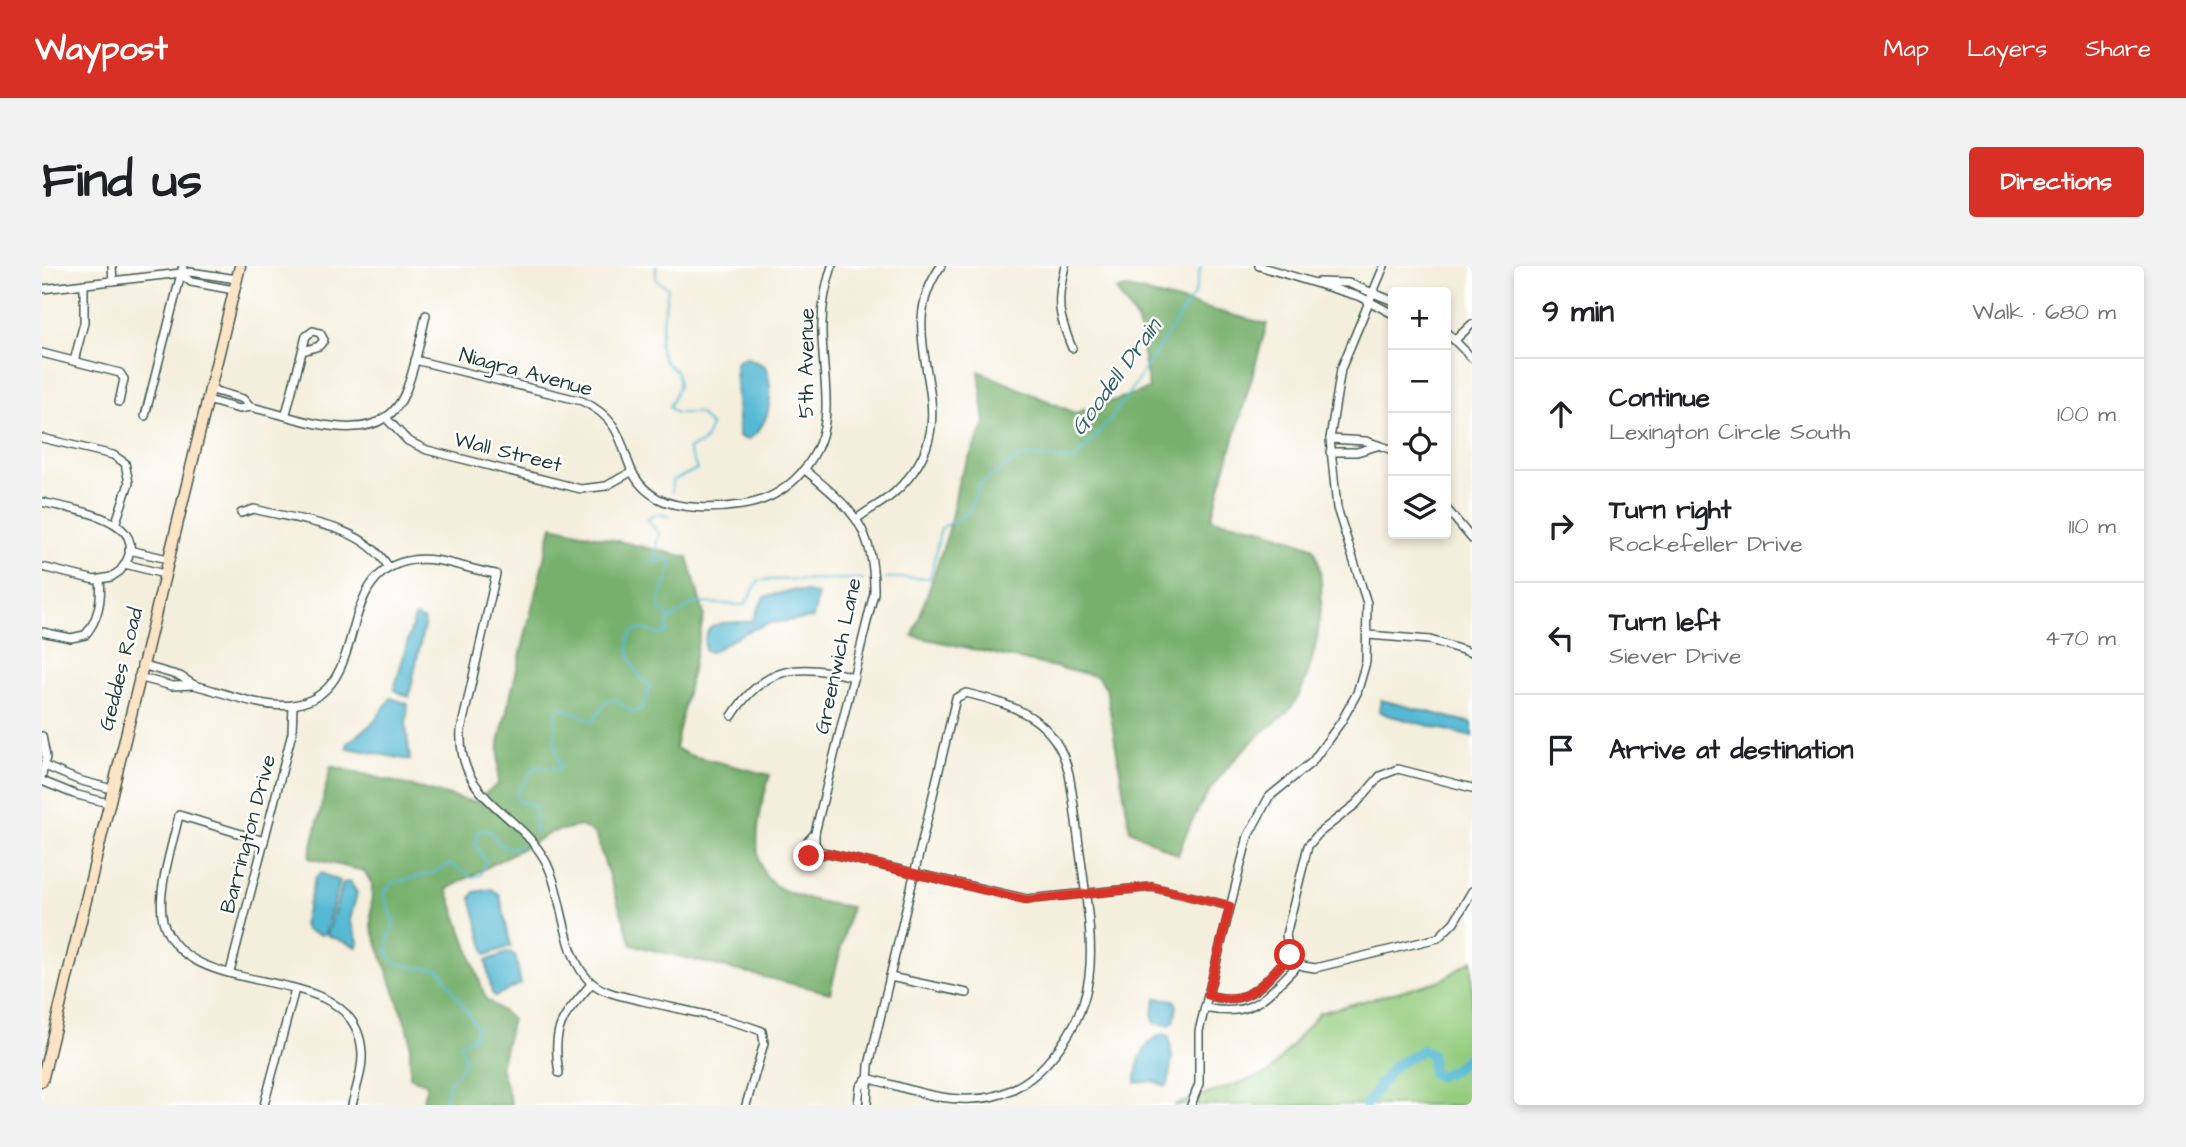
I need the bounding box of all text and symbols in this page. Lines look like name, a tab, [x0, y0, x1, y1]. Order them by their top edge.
text: Waypost	[35, 26, 168, 72]
text: Map	[1884, 32, 1929, 66]
text: Layers	[1967, 32, 2047, 66]
text: Share	[2085, 32, 2151, 66]
button: Directions	[1969, 147, 2144, 217]
text: Find us	[42, 148, 202, 216]
map controls	[1388, 287, 1451, 539]
button: +	[1388, 287, 1451, 350]
text: 9 min	[1542, 291, 1614, 333]
text: Walk · 680 m	[1972, 296, 2116, 328]
street label: 5th Avenue	[792, 308, 821, 418]
water label: Goodell Drain	[1063, 310, 1171, 442]
street label: Niagra Avenue	[456, 340, 596, 406]
button: −	[1388, 350, 1451, 413]
text: Continue	[1609, 380, 1710, 416]
icon: ahead	[1542, 395, 1580, 433]
text: 100 m	[2057, 398, 2116, 430]
button: locate	[1388, 413, 1451, 476]
text: Lexington Circle South	[1609, 416, 1850, 448]
street label: Wall Street	[451, 425, 565, 480]
button: layers	[1388, 476, 1451, 539]
text: Turn right	[1609, 492, 1731, 528]
icon: right	[1542, 507, 1580, 545]
text: 110 m	[2068, 510, 2116, 542]
text: Rockefeller Drive	[1609, 528, 1803, 560]
street label: Greenwich Lane	[807, 575, 869, 737]
street label: Geddes Road	[92, 604, 150, 734]
text: Turn left	[1609, 604, 1720, 640]
icon: left	[1542, 619, 1580, 657]
text: 470 m	[2045, 622, 2116, 654]
text: Siever Drive	[1609, 640, 1741, 672]
icon: arrive	[1542, 731, 1580, 769]
text: Arrive at destination	[1609, 732, 1854, 768]
street label: Barrington Drive	[213, 751, 285, 917]
route end	[793, 840, 824, 871]
route start	[1274, 939, 1305, 970]

